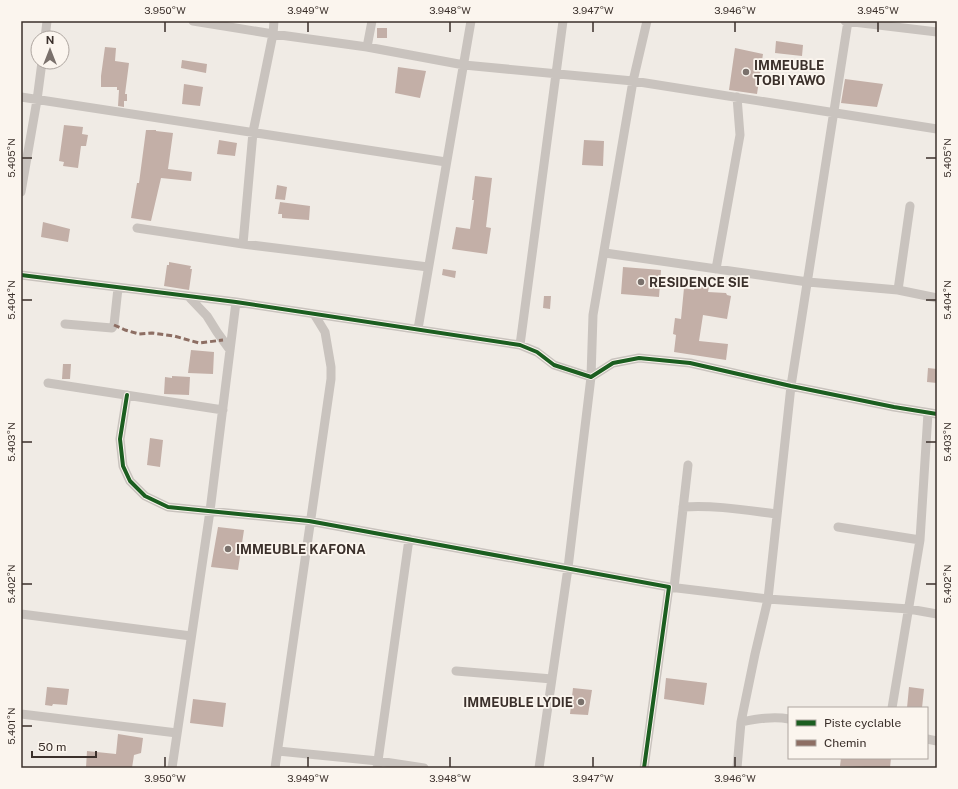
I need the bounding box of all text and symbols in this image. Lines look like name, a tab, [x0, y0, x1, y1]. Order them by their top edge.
text: 3.950°W	[144, 4, 186, 16]
text: 3.949°W	[287, 4, 329, 16]
text: 3.948°W	[429, 4, 471, 16]
text: 3.947°W	[572, 4, 614, 16]
text: 3.946°W	[714, 4, 756, 16]
text: 3.945°W	[857, 4, 899, 16]
north arrow	[30, 30, 70, 70]
text: N	[46, 34, 54, 46]
place label: IMMEUBLE TOBI YAWO	[754, 58, 826, 88]
marker: IMMEUBLE TOBI YAWO	[741, 67, 751, 77]
text: 5.405°N	[5, 138, 17, 178]
text: 5.405°N	[941, 138, 953, 178]
place label: RESIDENCE SIE	[649, 275, 749, 290]
marker: RESIDENCE SIE	[636, 277, 646, 287]
text: 5.404°N	[5, 280, 17, 320]
text: 5.404°N	[941, 280, 953, 320]
text: 5.403°N	[5, 422, 17, 462]
text: 5.403°N	[941, 422, 953, 462]
place label: IMMEUBLE KAFONA	[236, 542, 366, 557]
marker: IMMEUBLE KAFONA	[223, 544, 233, 554]
text: 5.402°N	[5, 564, 17, 604]
text: 5.402°N	[941, 564, 953, 604]
place label: IMMEUBLE LYDIE	[463, 695, 573, 710]
marker: IMMEUBLE LYDIE	[576, 697, 586, 707]
text: 5.401°N	[5, 707, 17, 745]
legend	[788, 707, 928, 759]
text: Piste cyclable	[824, 716, 901, 730]
scale bar	[32, 733, 96, 759]
text: Chemin	[824, 736, 866, 750]
text: 50 m	[38, 740, 66, 754]
text: 3.950°W	[144, 772, 186, 784]
text: 3.949°W	[287, 772, 329, 784]
text: 3.948°W	[429, 772, 471, 784]
text: 3.947°W	[572, 772, 614, 784]
text: 3.946°W	[714, 772, 756, 784]

